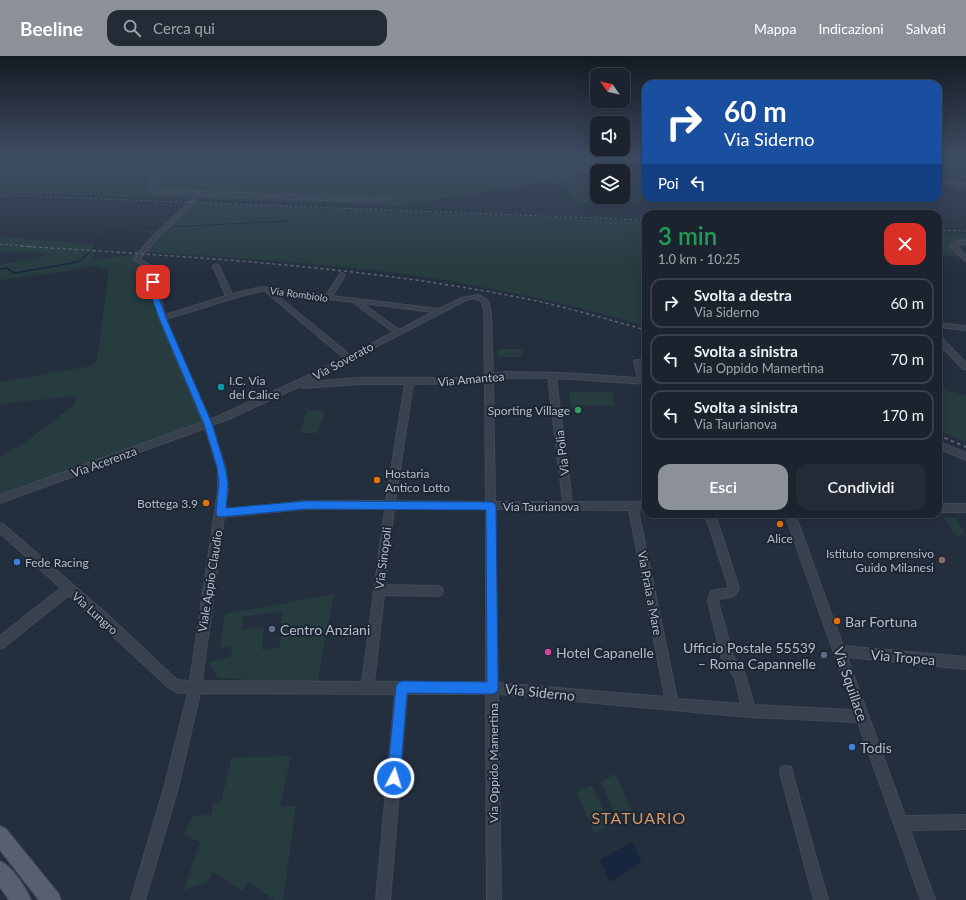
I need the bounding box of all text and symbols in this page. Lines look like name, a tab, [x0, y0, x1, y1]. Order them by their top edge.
search box	[107, 10, 387, 46]
text: Beeline	[20, 17, 83, 40]
icon: search	[121, 17, 143, 39]
text: Cerca qui	[153, 19, 215, 37]
text: Mappa	[754, 20, 796, 37]
text: Indicazioni	[818, 20, 884, 37]
text: Salvati	[906, 20, 946, 37]
north arrow	[590, 68, 630, 108]
map controls	[590, 68, 630, 204]
text: 60 m	[724, 94, 787, 128]
icon: right	[658, 96, 710, 148]
button: sound	[590, 116, 630, 156]
text: Via Siderno	[724, 128, 814, 150]
button: layers	[590, 164, 630, 204]
icon: left	[687, 172, 709, 194]
text: Poi	[658, 174, 679, 192]
text: 3 min	[658, 221, 717, 250]
button: close	[884, 223, 926, 265]
text: 1.0 km · 10:25	[658, 251, 740, 267]
pin	[136, 265, 170, 299]
icon: arrive	[142, 271, 164, 293]
street label: Via Rombiolo	[269, 284, 329, 304]
text: Svolta a destra	[694, 286, 792, 304]
icon: right	[660, 292, 682, 314]
text: 60 m	[890, 294, 924, 312]
text: Via Siderno	[694, 304, 759, 320]
street label: Via Soverato	[310, 339, 376, 383]
text: Svolta a sinistra	[694, 342, 798, 360]
icon: left	[660, 348, 682, 370]
text: 70 m	[890, 350, 924, 368]
text: Via Oppido Mamertina	[694, 360, 824, 376]
street label: Via Amantea	[437, 369, 505, 389]
place label: I.C. Via del Calice	[229, 373, 280, 402]
marker: I.C. Via del Calice	[216, 382, 226, 392]
text: Svolta a sinistra	[694, 398, 798, 416]
place label: Sporting Village	[488, 403, 570, 418]
icon: left	[660, 404, 682, 426]
marker: Sporting Village	[573, 405, 583, 415]
text: 170 m	[882, 406, 924, 424]
text: Via Taurianova	[694, 416, 777, 432]
street label: Via Polia	[552, 430, 572, 476]
street label: Via Acerenza	[69, 443, 139, 481]
button: Esci	[658, 464, 788, 510]
button: Condividi	[796, 464, 926, 510]
place label: Hostaria Antico Lotto	[385, 466, 450, 495]
marker: Hostaria Antico Lotto	[372, 475, 382, 485]
place label: Bottega 3.9	[137, 496, 198, 511]
marker: Bottega 3.9	[201, 498, 211, 508]
street label: Via Taurianova	[503, 499, 579, 514]
marker: Alice	[775, 519, 785, 529]
street label: Via Sinopoli	[372, 526, 394, 590]
street label: Viale Appio Claudio	[195, 529, 225, 633]
place label: Alice	[767, 531, 793, 546]
place label: Istituto comprensivo Guido Milanesi	[826, 546, 934, 575]
street label: Via Praia a Mare	[634, 549, 666, 637]
place label: Fede Racing	[25, 555, 89, 570]
marker: Istituto comprensivo Guido Milanesi	[937, 555, 947, 565]
marker: Fede Racing	[12, 557, 22, 567]
street label: Via Lungro	[69, 589, 121, 638]
place label: Bar Fortuna	[845, 613, 917, 630]
marker: Bar Fortuna	[832, 616, 842, 626]
place label: Centro Anziani	[280, 621, 370, 638]
marker: Centro Anziani	[267, 624, 277, 634]
place label: Ufficio Postale 55539 – Roma Capannelle	[683, 639, 816, 672]
place label: Hotel Capanelle	[556, 644, 654, 661]
street label: Via Squillace	[830, 645, 872, 723]
street label: Via Tropea	[870, 646, 936, 668]
marker: Hotel Capanelle	[543, 647, 553, 657]
marker: Ufficio Postale 55539 – Roma Capannelle	[819, 650, 829, 660]
street label: Via Siderno	[504, 680, 576, 704]
street label: Via Oppido Mamertina	[486, 703, 501, 823]
place label: Todis	[860, 739, 892, 756]
marker: Todis	[847, 742, 857, 752]
position arrow	[373, 757, 415, 799]
district label: STATUARIO	[592, 808, 686, 827]

